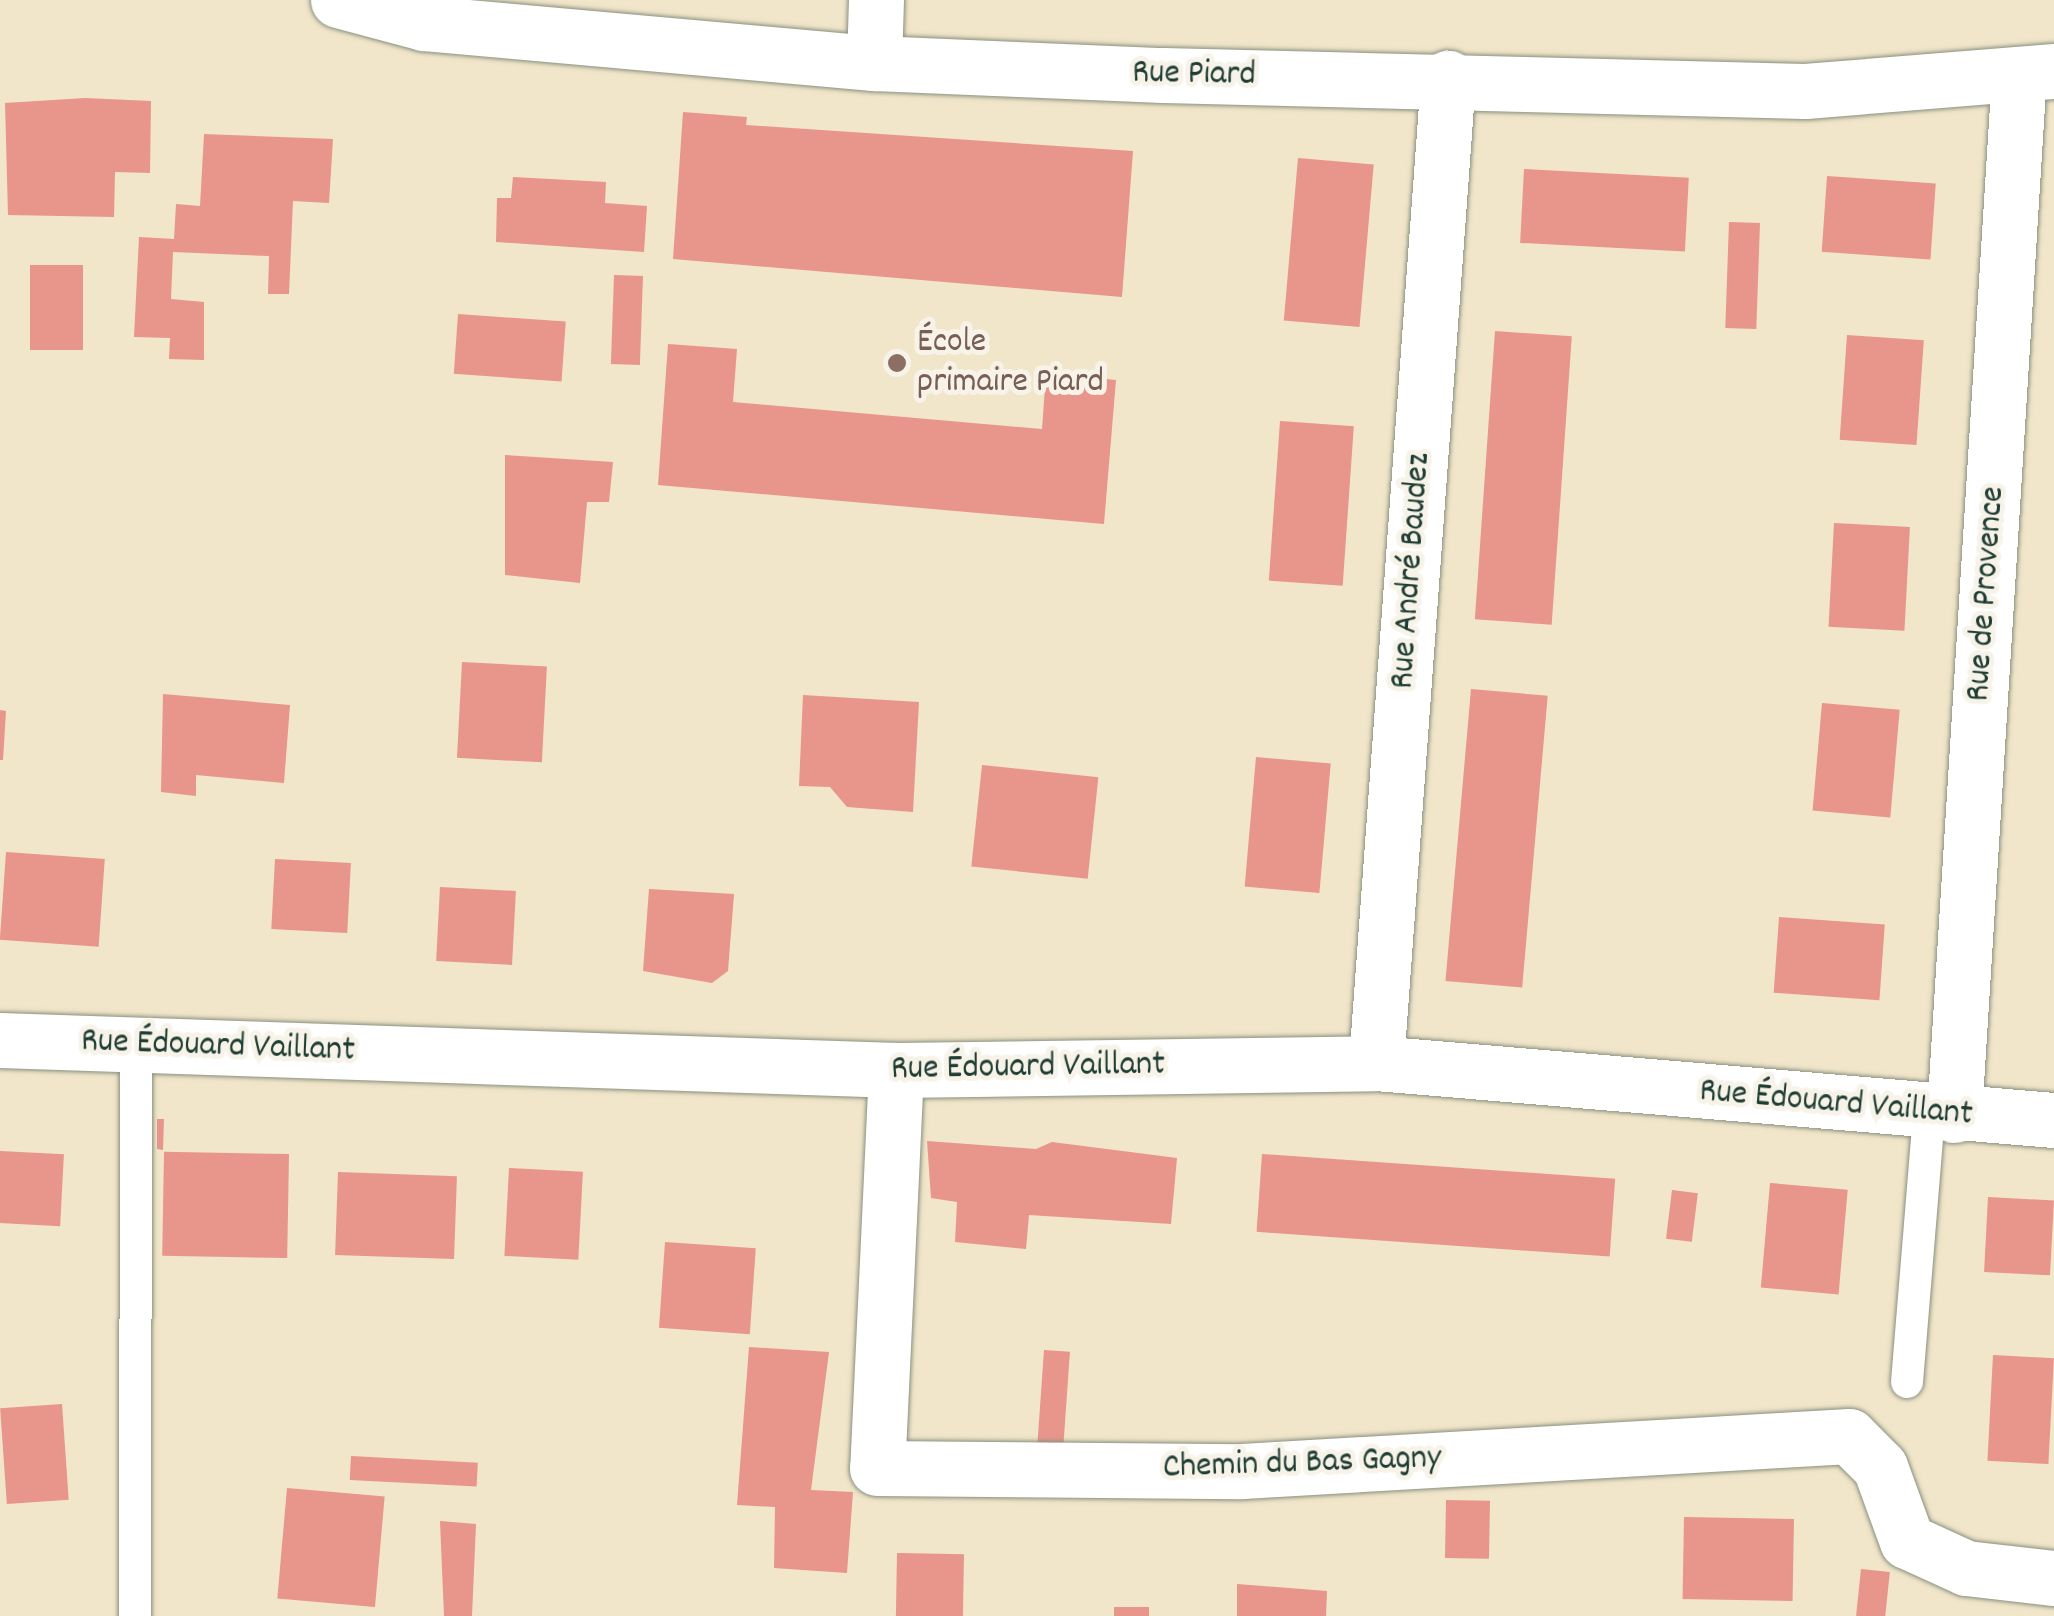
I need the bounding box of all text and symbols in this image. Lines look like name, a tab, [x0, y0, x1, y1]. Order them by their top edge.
street label: Rue Piard	[1132, 53, 1256, 97]
place label: École primaire Piard	[917, 322, 1104, 404]
marker: École primaire Piard	[886, 352, 908, 374]
street label: Rue André Baudez	[1383, 452, 1441, 690]
street label: Rue de Provence	[1959, 485, 2015, 703]
street label: Rue Édouard Vaillant	[80, 1021, 356, 1073]
street label: Rue Édouard Vaillant	[891, 1045, 1165, 1091]
street label: Rue Édouard Vaillant	[1698, 1071, 1974, 1137]
street label: Chemin du Bas Gagny	[1162, 1438, 1442, 1490]

